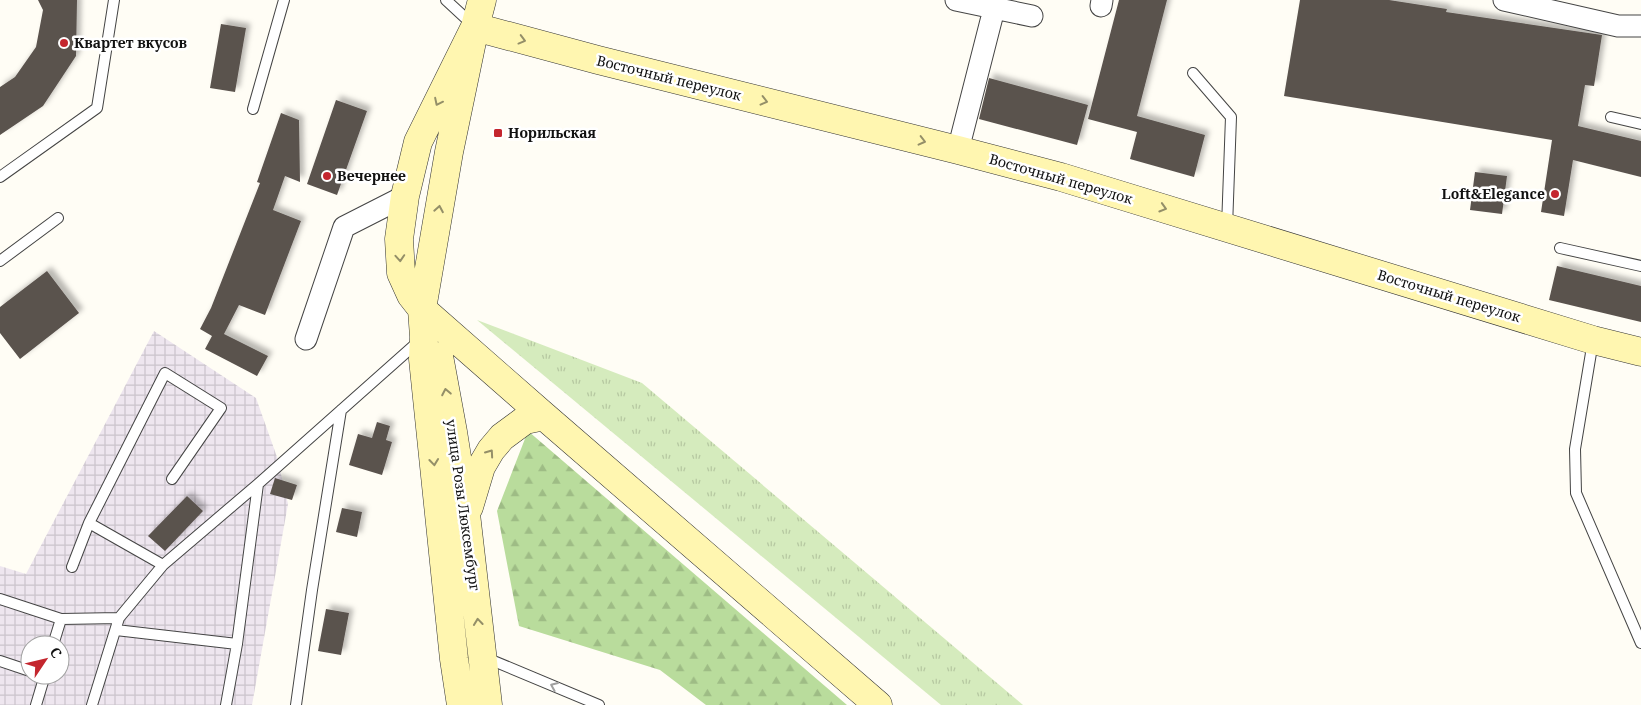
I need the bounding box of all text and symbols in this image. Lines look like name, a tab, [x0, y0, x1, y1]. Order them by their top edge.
place label: Квартет вкусов	[74, 33, 188, 52]
one-way arrow	[517, 34, 526, 45]
marker: Квартет вкусов	[58, 37, 70, 49]
street label: Восточный переулок	[595, 50, 744, 105]
one-way arrow	[760, 95, 769, 106]
one-way arrow	[434, 97, 444, 106]
place label: Норильская	[508, 123, 596, 142]
marker: Норильская	[492, 127, 504, 139]
one-way arrow	[917, 135, 926, 146]
street label: Восточный переулок	[987, 149, 1136, 208]
place label: Вечернее	[337, 166, 406, 185]
marker: Вечернее	[321, 170, 333, 182]
place label: Loft&Elegance	[1442, 184, 1545, 203]
marker: Loft&Elegance	[1549, 188, 1561, 200]
one-way arrow	[1158, 203, 1166, 213]
one-way arrow	[433, 205, 443, 213]
one-way arrow	[394, 254, 405, 262]
street label: Восточный переулок	[1375, 265, 1524, 327]
one-way arrow	[441, 387, 451, 396]
street label: улица Розы Люксембург	[442, 418, 485, 592]
one-way arrow	[484, 449, 493, 459]
one-way arrow	[428, 458, 439, 466]
one-way arrow	[473, 618, 484, 626]
north arrow	[20, 635, 70, 685]
text: С	[46, 643, 66, 661]
one-way arrow	[550, 682, 559, 693]

